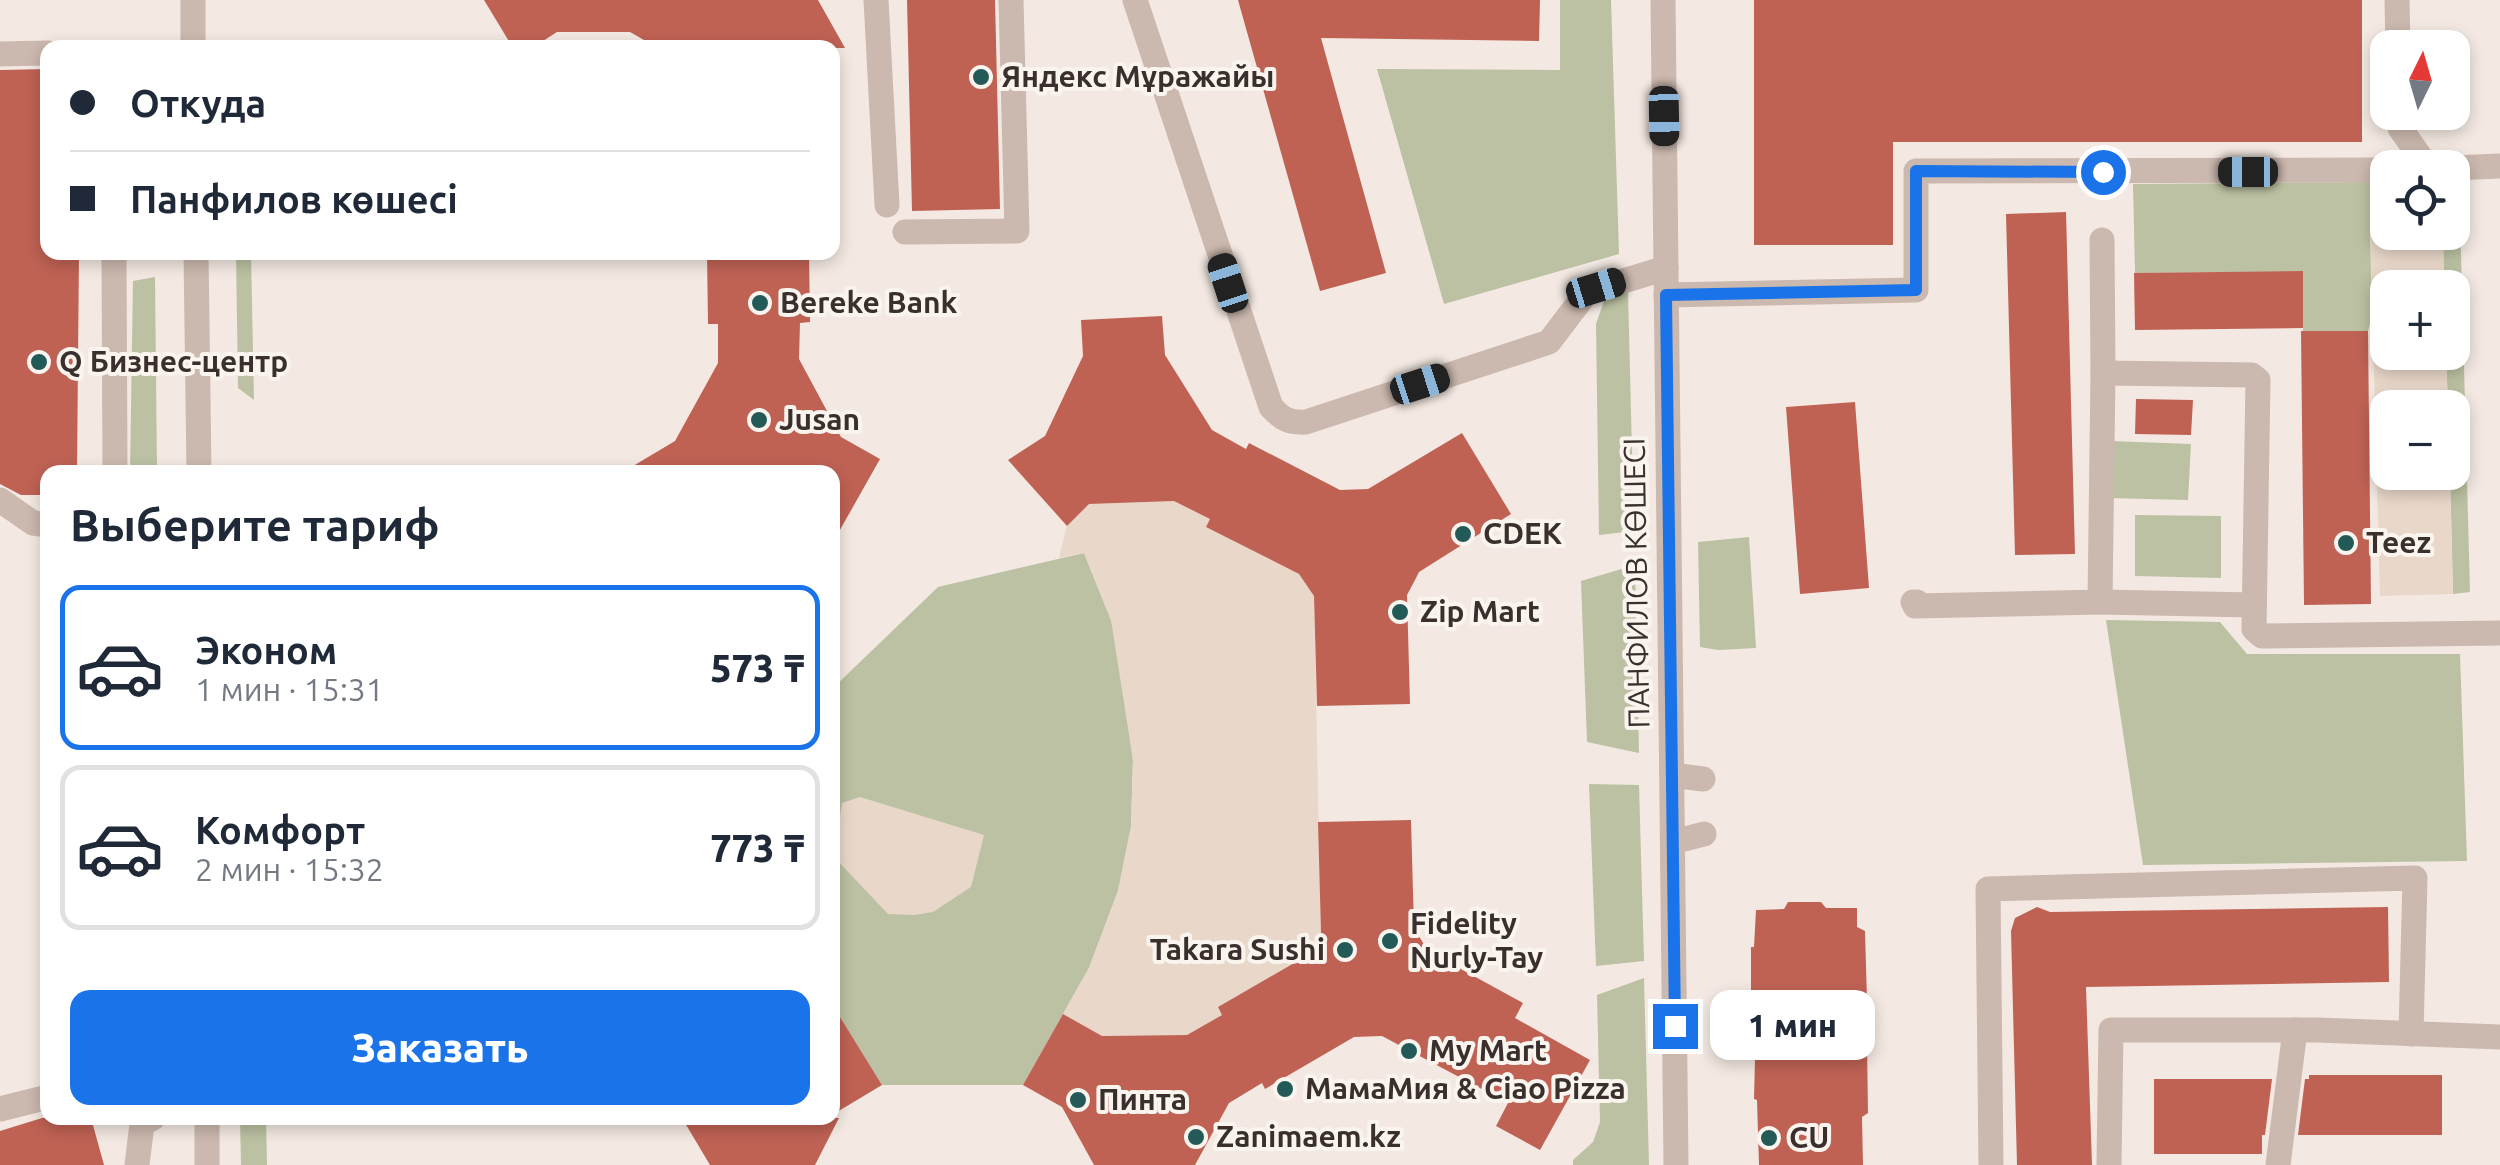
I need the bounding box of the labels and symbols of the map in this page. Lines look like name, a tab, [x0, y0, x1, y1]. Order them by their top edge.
north arrow	[2370, 30, 2470, 130]
place label: Яндекс Мұражайы	[1001, 59, 1274, 93]
marker: Яндекс Мұражайы	[970, 66, 992, 88]
car	[1648, 86, 1680, 146]
route start	[2081, 150, 2126, 195]
car	[2218, 157, 2278, 187]
car	[1204, 250, 1252, 316]
car	[1563, 265, 1629, 311]
place label: Bereke Bank	[780, 285, 958, 319]
marker: Bereke Bank	[749, 292, 771, 314]
place label: Q Бизнес-центр	[59, 344, 288, 378]
marker: Q Бизнес-центр	[28, 351, 50, 373]
car	[1387, 360, 1453, 408]
place label: Jusan	[779, 402, 860, 436]
marker: Jusan	[748, 409, 770, 431]
street label: ПАНФИЛОВ КӨШЕСІ	[1616, 437, 1656, 729]
place label: CDEK	[1483, 516, 1562, 550]
marker: CDEK	[1452, 523, 1474, 545]
place label: Teez	[2366, 525, 2431, 559]
marker: Teez	[2335, 532, 2357, 554]
place label: Zip Mart	[1420, 594, 1540, 628]
marker: Zip Mart	[1389, 601, 1411, 623]
place label: Fidelity Nurly-Tay	[1410, 906, 1543, 974]
marker: Fidelity Nurly-Tay	[1379, 930, 1401, 952]
place label: Takara Sushi	[1150, 932, 1325, 966]
marker: Takara Sushi	[1334, 939, 1356, 961]
callout: 1 мин	[1710, 991, 1875, 1061]
route end	[1653, 1004, 1698, 1049]
place label: My Mart	[1429, 1033, 1547, 1067]
marker: My Mart	[1398, 1040, 1420, 1062]
place label: МамаМия & Ciao Pizza	[1305, 1071, 1626, 1105]
marker: МамаМия & Ciao Pizza	[1274, 1078, 1296, 1100]
place label: Пинта	[1098, 1082, 1187, 1116]
marker: Пинта	[1067, 1089, 1089, 1111]
place label: Zanimaem.kz	[1216, 1119, 1401, 1153]
place label: CU	[1789, 1120, 1829, 1154]
marker: Zanimaem.kz	[1185, 1126, 1207, 1148]
marker: CU	[1758, 1127, 1780, 1149]

